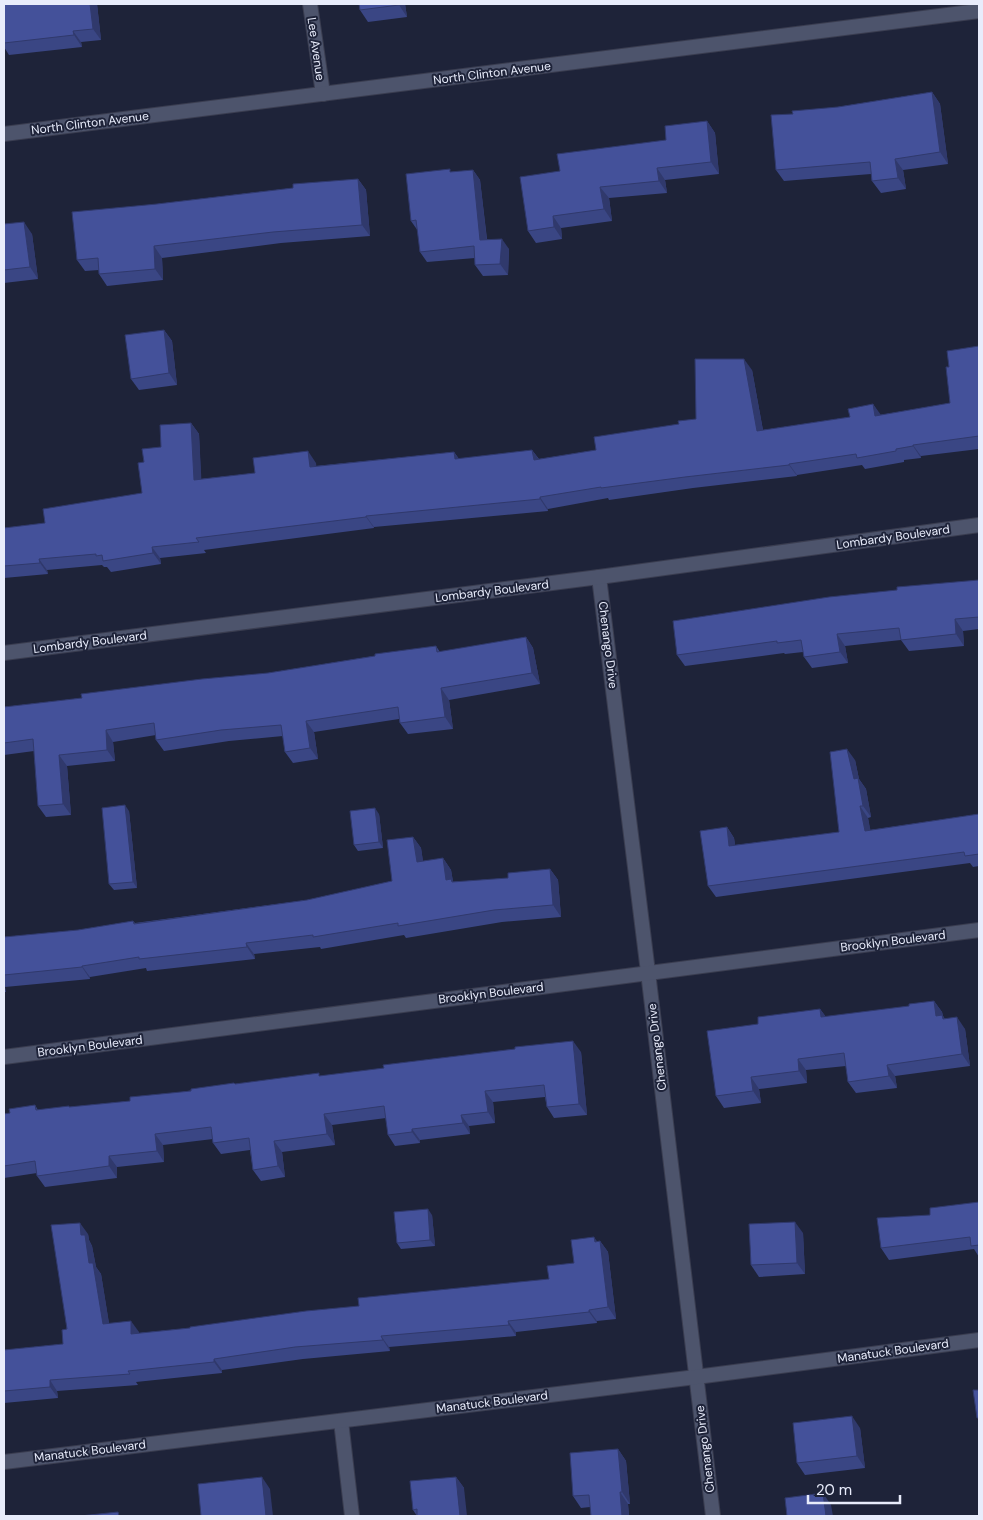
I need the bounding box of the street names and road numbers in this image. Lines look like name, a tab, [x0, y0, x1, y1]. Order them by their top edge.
street label: Lee Avenue	[304, 16, 328, 82]
street label: North Clinton Avenue	[432, 58, 552, 88]
street label: North Clinton Avenue	[30, 108, 150, 138]
street label: Lombardy Boulevard	[835, 521, 951, 553]
street label: Lombardy Boulevard	[434, 576, 550, 606]
street label: Chenango Drive	[595, 600, 621, 690]
street label: Lombardy Boulevard	[32, 627, 148, 657]
street label: Brooklyn Boulevard	[839, 927, 947, 955]
street label: Brooklyn Boulevard	[437, 979, 545, 1007]
street label: Chenango Drive	[644, 1002, 670, 1092]
street label: Brooklyn Boulevard	[36, 1032, 144, 1060]
street label: Manatuck Boulevard	[836, 1335, 950, 1367]
street label: Manatuck Boulevard	[435, 1387, 549, 1417]
street label: Chenango Drive	[692, 1404, 718, 1494]
street label: Manatuck Boulevard	[33, 1436, 147, 1466]

